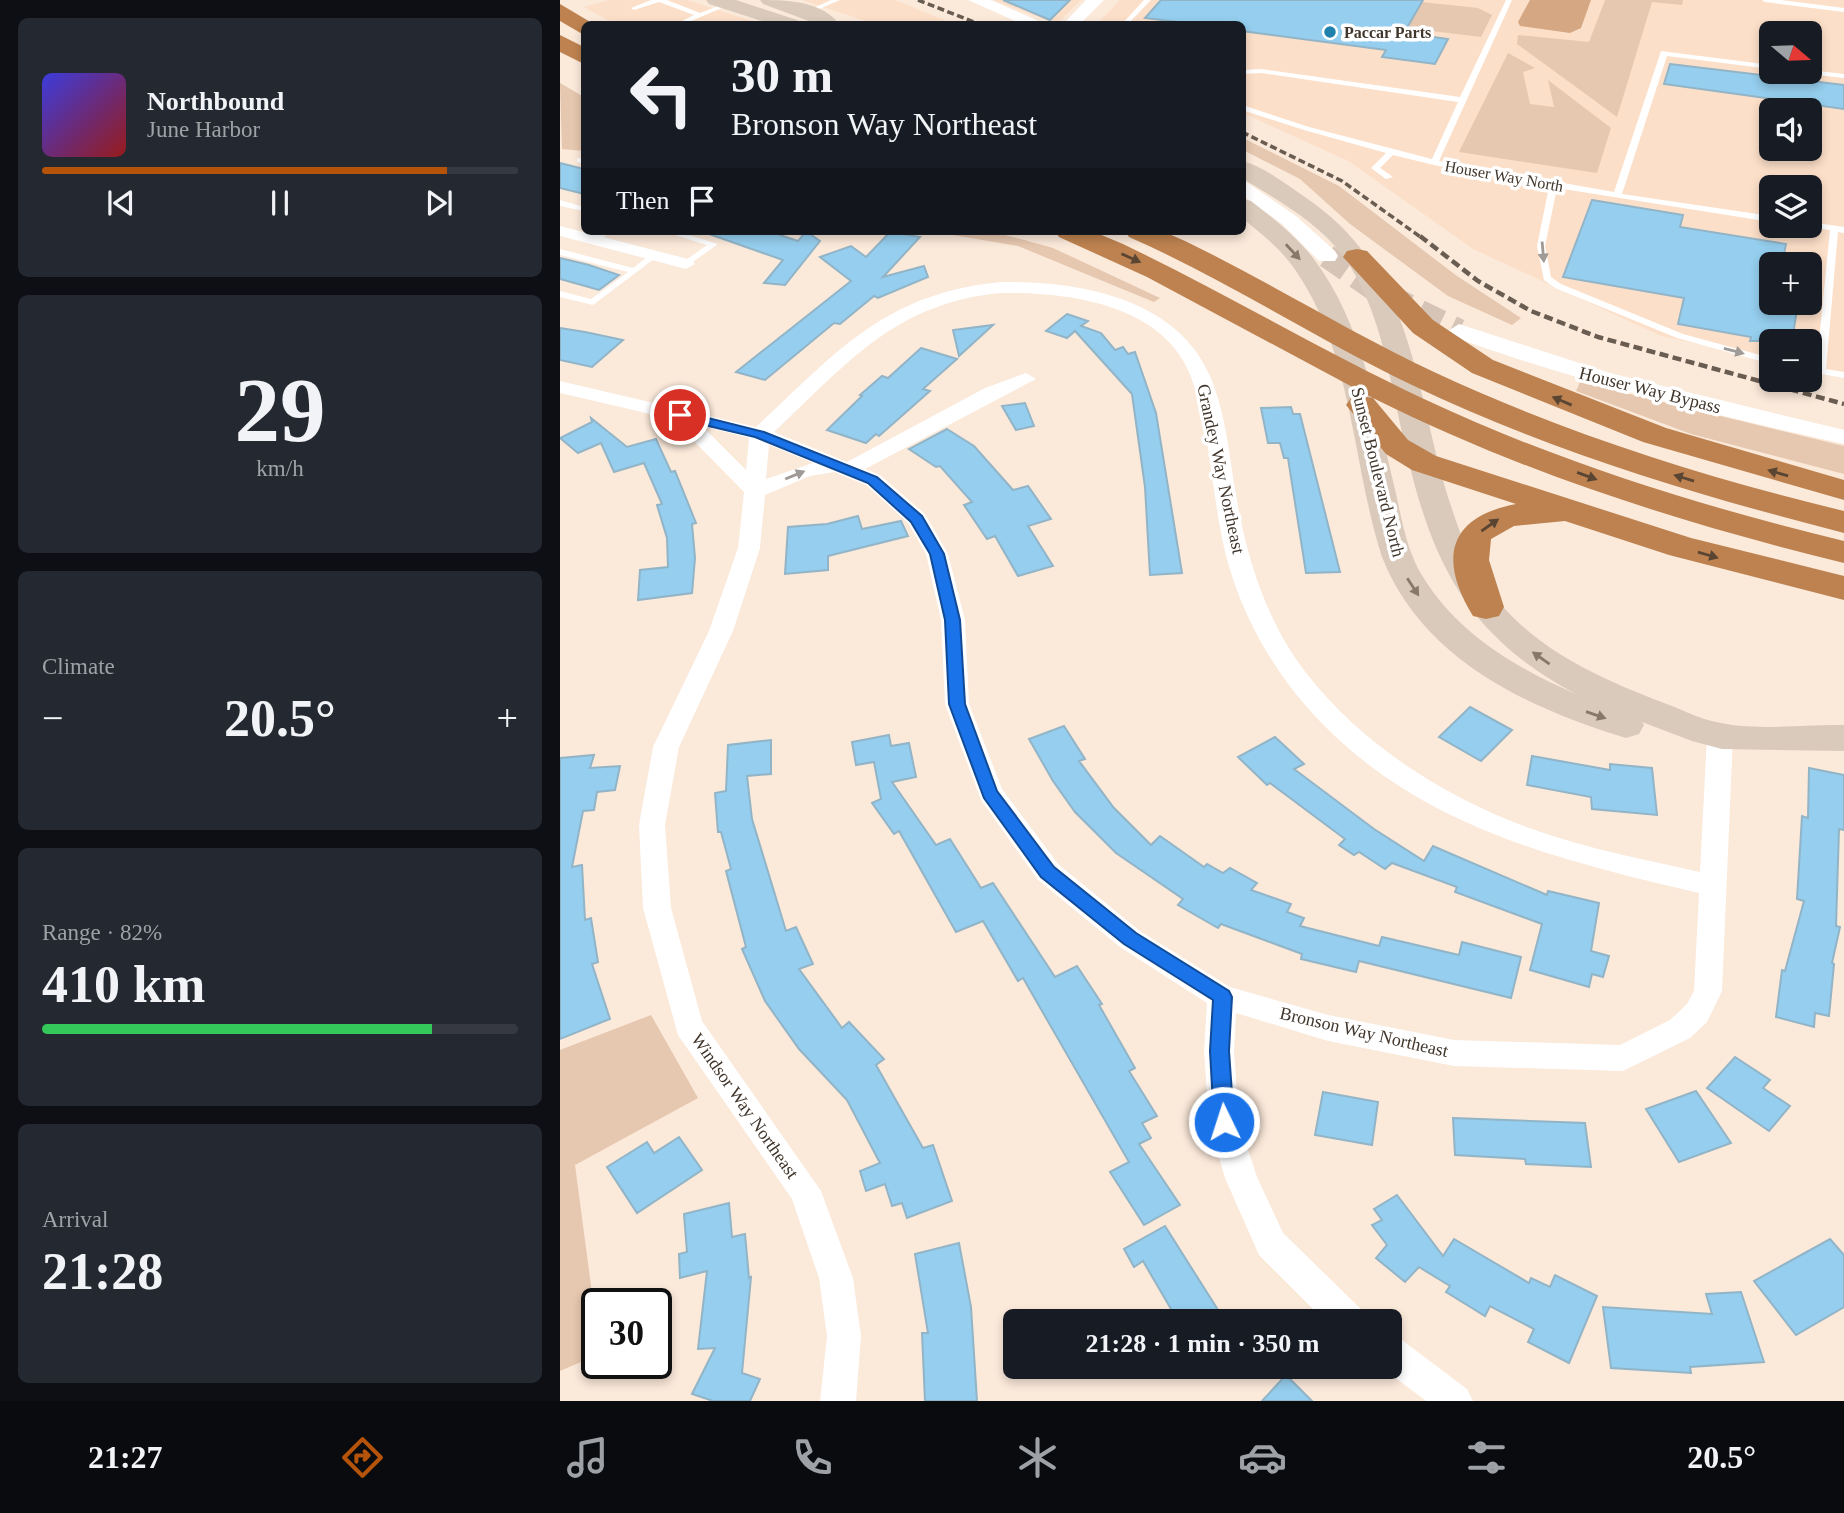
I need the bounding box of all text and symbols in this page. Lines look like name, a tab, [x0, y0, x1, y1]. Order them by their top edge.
north arrow	[1759, 21, 1822, 84]
map controls	[1759, 21, 1822, 392]
marker: Paccar Parts	[1322, 24, 1338, 40]
place label: Paccar Parts	[1344, 24, 1431, 41]
text: 30 m	[731, 48, 833, 103]
icon: left	[616, 49, 707, 140]
text: Northbound	[147, 87, 284, 116]
button: sound	[1759, 98, 1822, 161]
text: Bronson Way Northeast	[731, 106, 1037, 142]
text: June Harbor	[147, 117, 260, 142]
street label: Houser Way North	[1443, 157, 1565, 196]
button: layers	[1759, 175, 1822, 238]
icon: arrive	[683, 182, 721, 220]
icon: previous	[102, 184, 140, 222]
icon: pause	[261, 184, 299, 222]
icon: next	[420, 184, 458, 222]
text: Then	[616, 186, 669, 215]
one-way arrow	[1538, 241, 1549, 263]
one-way arrow	[1284, 243, 1300, 260]
button: +	[1759, 252, 1822, 315]
one-way arrow	[1121, 253, 1142, 264]
button: −	[1759, 329, 1822, 392]
one-way arrow	[1724, 346, 1745, 356]
text: 29	[235, 360, 326, 461]
street label: Houser Way Bypass	[1577, 363, 1723, 417]
street label: Grandey Way Northeast	[1193, 382, 1249, 556]
pin	[650, 385, 710, 445]
street label: Sunset Boulevard North	[1347, 385, 1409, 559]
one-way arrow	[1552, 395, 1573, 406]
icon: arrive	[661, 396, 699, 434]
text: km/h	[256, 456, 304, 481]
one-way arrow	[1767, 467, 1788, 477]
one-way arrow	[784, 469, 805, 480]
one-way arrow	[1577, 471, 1598, 482]
one-way arrow	[1673, 473, 1694, 483]
one-way arrow	[1481, 518, 1500, 532]
one-way arrow	[1698, 550, 1719, 560]
one-way arrow	[1407, 578, 1420, 597]
one-way arrow	[1532, 651, 1550, 665]
text: Climate	[42, 654, 115, 679]
text: 20.5°	[224, 690, 336, 747]
text: −	[42, 697, 63, 739]
text: +	[497, 697, 518, 739]
one-way arrow	[1585, 710, 1606, 721]
text: Range · 82%	[42, 920, 162, 945]
text: 410 km	[42, 956, 205, 1013]
street label: Bronson Way Northeast	[1278, 1003, 1450, 1061]
street label: Windsor Way Northeast	[687, 1030, 803, 1182]
position arrow	[1187, 1085, 1261, 1159]
text: Arrival	[42, 1207, 108, 1232]
text: 21:28	[42, 1243, 163, 1300]
speed limit sign: 30	[581, 1288, 672, 1379]
text: 21:28 · 1 min · 350 m	[1086, 1329, 1320, 1358]
icon: directions	[338, 1433, 387, 1482]
icon: music	[563, 1433, 612, 1482]
icon: phone	[788, 1433, 837, 1482]
icon: climate	[1013, 1433, 1062, 1482]
icon: car	[1238, 1433, 1287, 1482]
icon: filters	[1462, 1433, 1511, 1482]
text: 21:27	[88, 1439, 163, 1475]
text: 20.5°	[1687, 1439, 1756, 1475]

